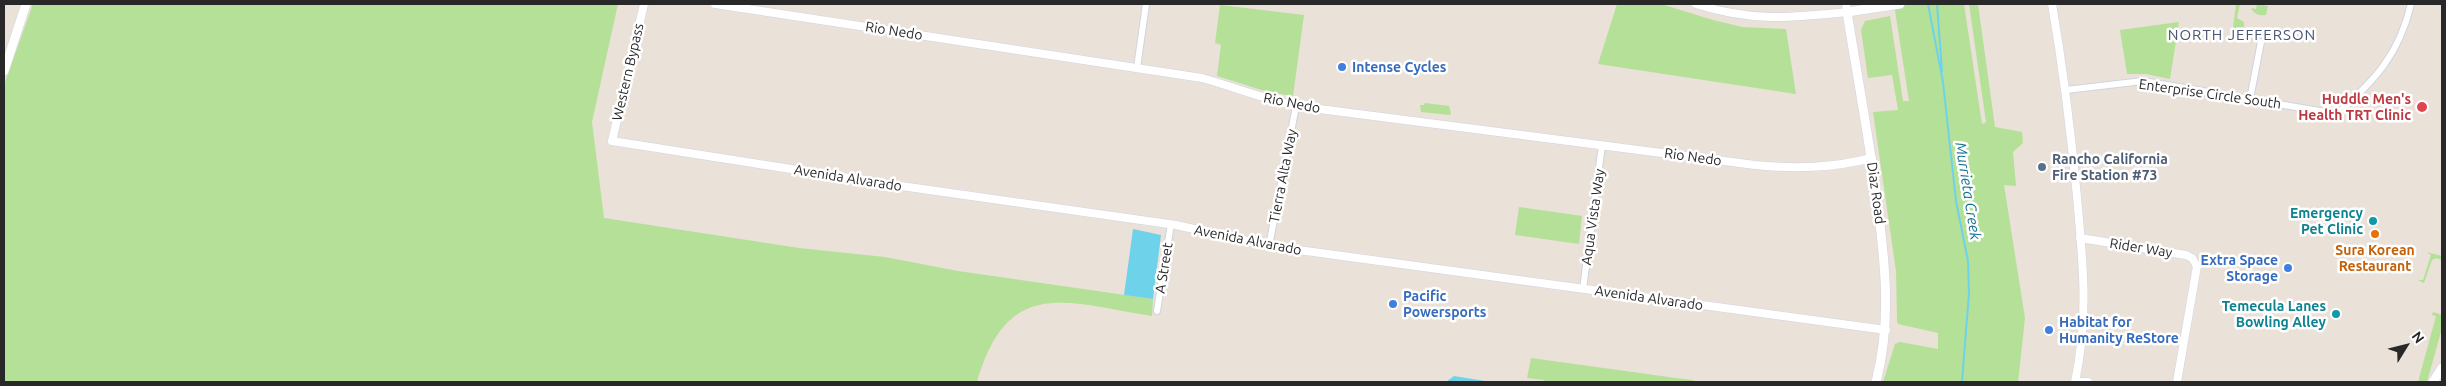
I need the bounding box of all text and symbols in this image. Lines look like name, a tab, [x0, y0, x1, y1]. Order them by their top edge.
street label: Rio Nedo	[864, 18, 924, 44]
street label: Western Bypass	[609, 22, 647, 122]
district label: NORTH JEFFERSON	[2166, 26, 2318, 44]
place label: Intense Cycles	[1352, 59, 1446, 75]
marker: Intense Cycles	[1336, 61, 1348, 73]
street label: Enterprise Circle South	[2138, 76, 2282, 112]
street label: Rio Nedo	[1262, 89, 1322, 117]
place label: Huddle Men's Health TRT Clinic	[2298, 91, 2411, 124]
marker: Huddle Men's Health TRT Clinic	[2415, 100, 2429, 114]
street label: Tierra Alta Way	[1266, 128, 1300, 224]
water label: Murrieta Creek	[1951, 141, 1985, 241]
street label: Rio Nedo	[1663, 145, 1723, 169]
place label: Rancho California Fire Station #73	[2052, 151, 2168, 184]
street label: Avenida Alvarado	[793, 161, 903, 195]
street label: Diaz Road	[1863, 161, 1889, 225]
marker: Rancho California Fire Station #73	[2036, 161, 2048, 173]
street label: Aqua Vista Way	[1578, 168, 1608, 266]
place label: Emergency Pet Clinic	[2290, 205, 2363, 238]
marker: Emergency Pet Clinic	[2367, 215, 2379, 227]
street label: Avenida Alvarado	[1193, 221, 1303, 259]
marker: Sura Korean Restaurant	[2369, 228, 2381, 240]
street label: Rider Way	[2108, 235, 2174, 261]
street label: A Street	[1152, 241, 1176, 295]
place label: Sura Korean Restaurant	[2335, 242, 2415, 274]
place label: Extra Space Storage	[2201, 252, 2278, 284]
marker: Extra Space Storage	[2282, 262, 2294, 274]
street label: Avenida Alvarado	[1594, 282, 1704, 314]
place label: Pacific Powersports	[1403, 288, 1486, 321]
marker: Pacific Powersports	[1387, 298, 1399, 310]
place label: Temecula Lanes Bowling Alley	[2222, 298, 2326, 331]
marker: Temecula Lanes Bowling Alley	[2330, 308, 2342, 320]
place label: Habitat for Humanity ReStore	[2059, 314, 2179, 347]
north arrow	[2381, 321, 2431, 371]
marker: Habitat for Humanity ReStore	[2043, 324, 2055, 336]
text: N	[2409, 328, 2428, 346]

